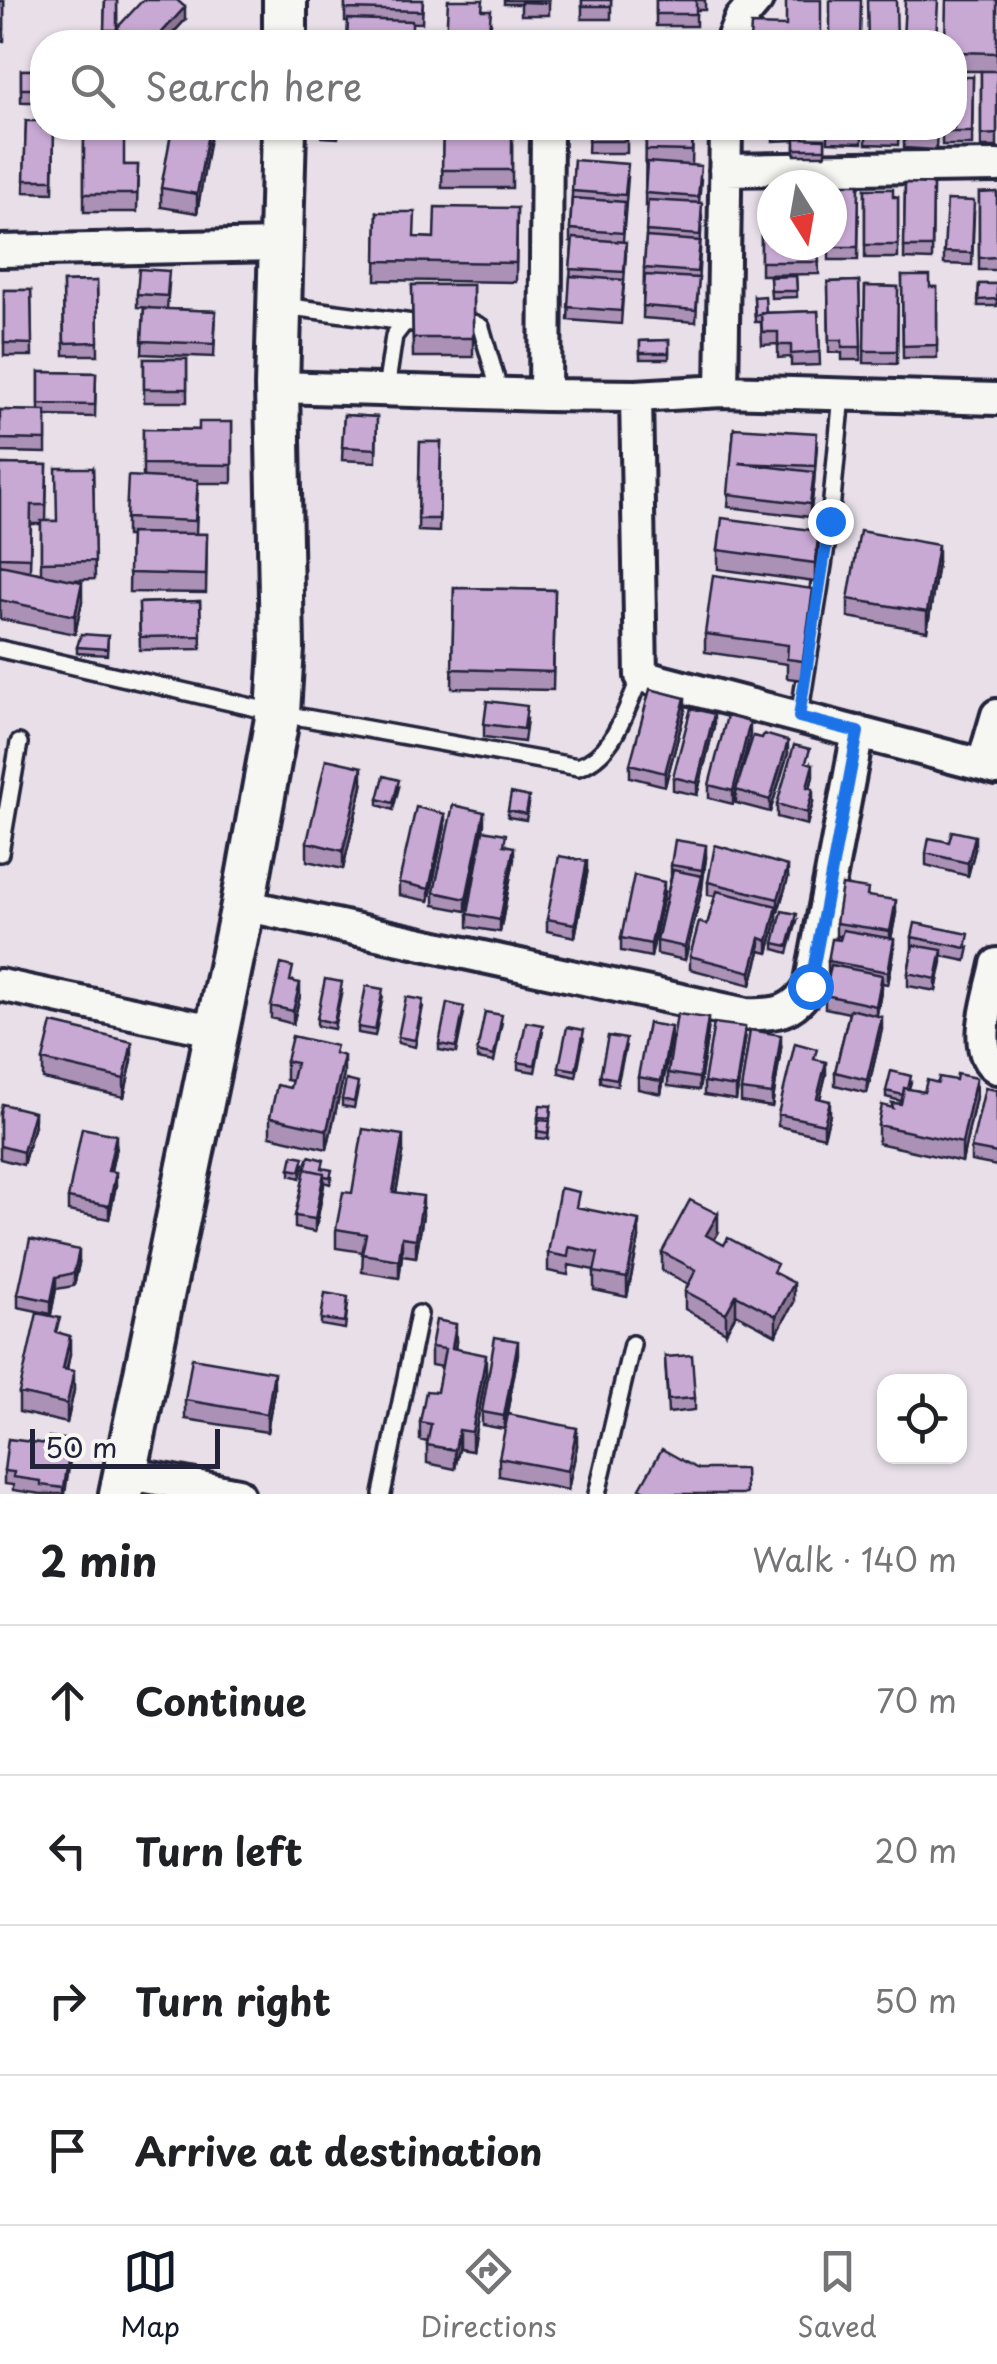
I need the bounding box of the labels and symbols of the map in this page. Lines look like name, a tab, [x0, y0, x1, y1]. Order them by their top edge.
north arrow	[757, 170, 847, 260]
route end	[808, 499, 854, 545]
route start	[788, 964, 834, 1010]
scale bar	[30, 1424, 220, 1468]

